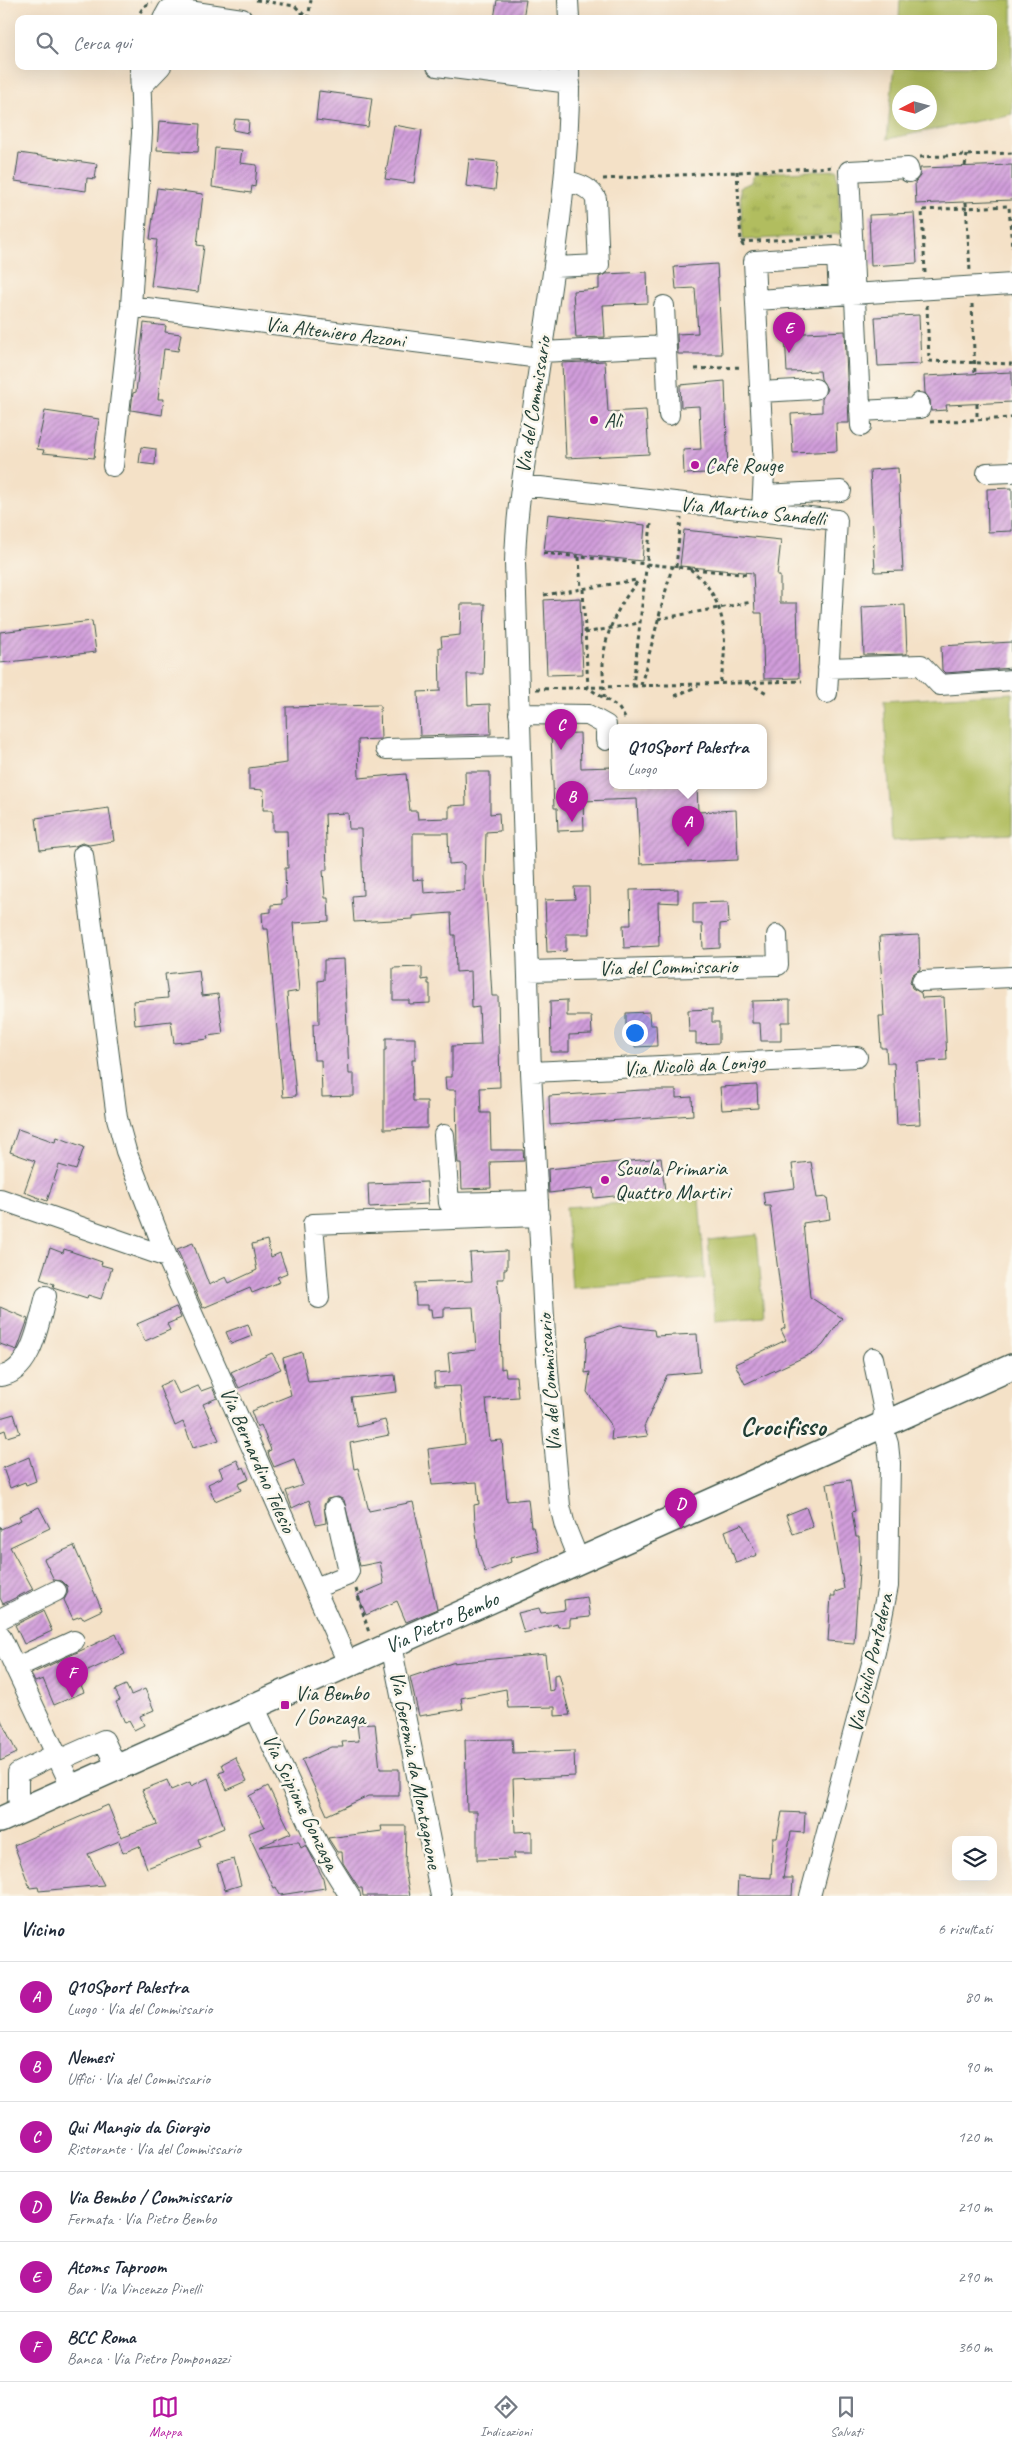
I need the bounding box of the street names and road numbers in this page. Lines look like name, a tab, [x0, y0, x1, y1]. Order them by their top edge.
street label: Via Alteniero Azzoni	[264, 311, 409, 354]
street label: Via del Commissario	[509, 332, 557, 475]
street label: Via Martino Sandelli	[679, 490, 830, 532]
street label: Via del Commissario	[599, 953, 740, 981]
street label: Via Nicolò da Lonigo	[623, 1048, 767, 1082]
street label: Via del Commissario	[531, 1311, 567, 1453]
street label: Via Bernardino Telesio	[214, 1383, 302, 1538]
street label: Via Pietro Bembo	[381, 1585, 504, 1659]
street label: Via Giulio Pontedera	[841, 1589, 899, 1735]
street label: Via Geremia da Montagnone	[384, 1669, 448, 1872]
street label: Via Scipione Gonzaga	[257, 1730, 346, 1876]

